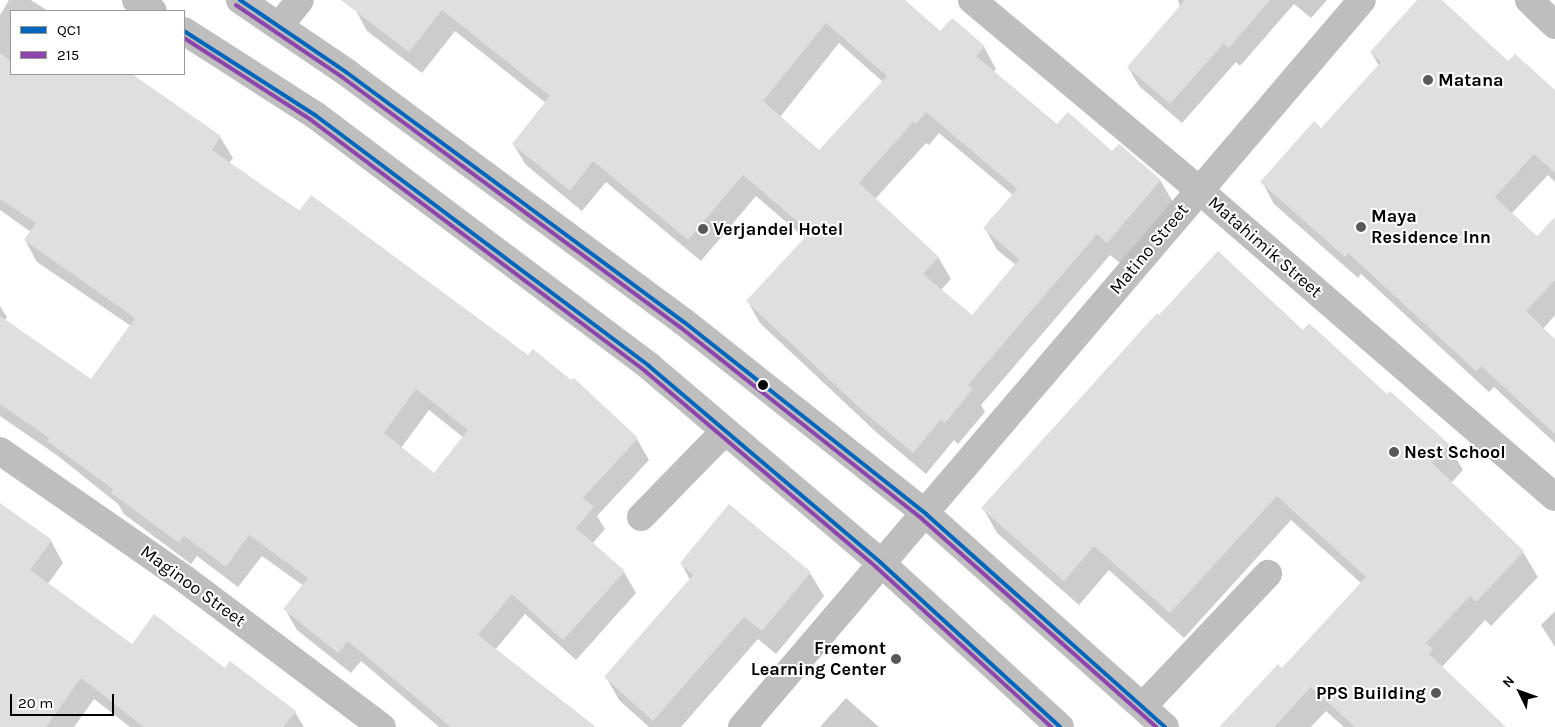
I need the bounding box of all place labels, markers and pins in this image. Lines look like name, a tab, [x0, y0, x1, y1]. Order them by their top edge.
place label: Matana	[1438, 69, 1504, 91]
marker: Matana	[1422, 74, 1434, 86]
place label: Maya Residence Inn	[1371, 206, 1491, 248]
place label: Verjandel Hotel	[713, 218, 843, 240]
marker: Maya Residence Inn	[1355, 221, 1367, 233]
marker: Verjandel Hotel	[697, 223, 709, 235]
unlabelled marker	[758, 380, 768, 390]
place label: Nest School	[1404, 441, 1506, 463]
marker: Nest School	[1388, 446, 1400, 458]
place label: Fremont Learning Center	[751, 638, 886, 681]
marker: Fremont Learning Center	[890, 653, 902, 665]
place label: PPS Building	[1316, 682, 1426, 704]
marker: PPS Building	[1430, 687, 1442, 699]

